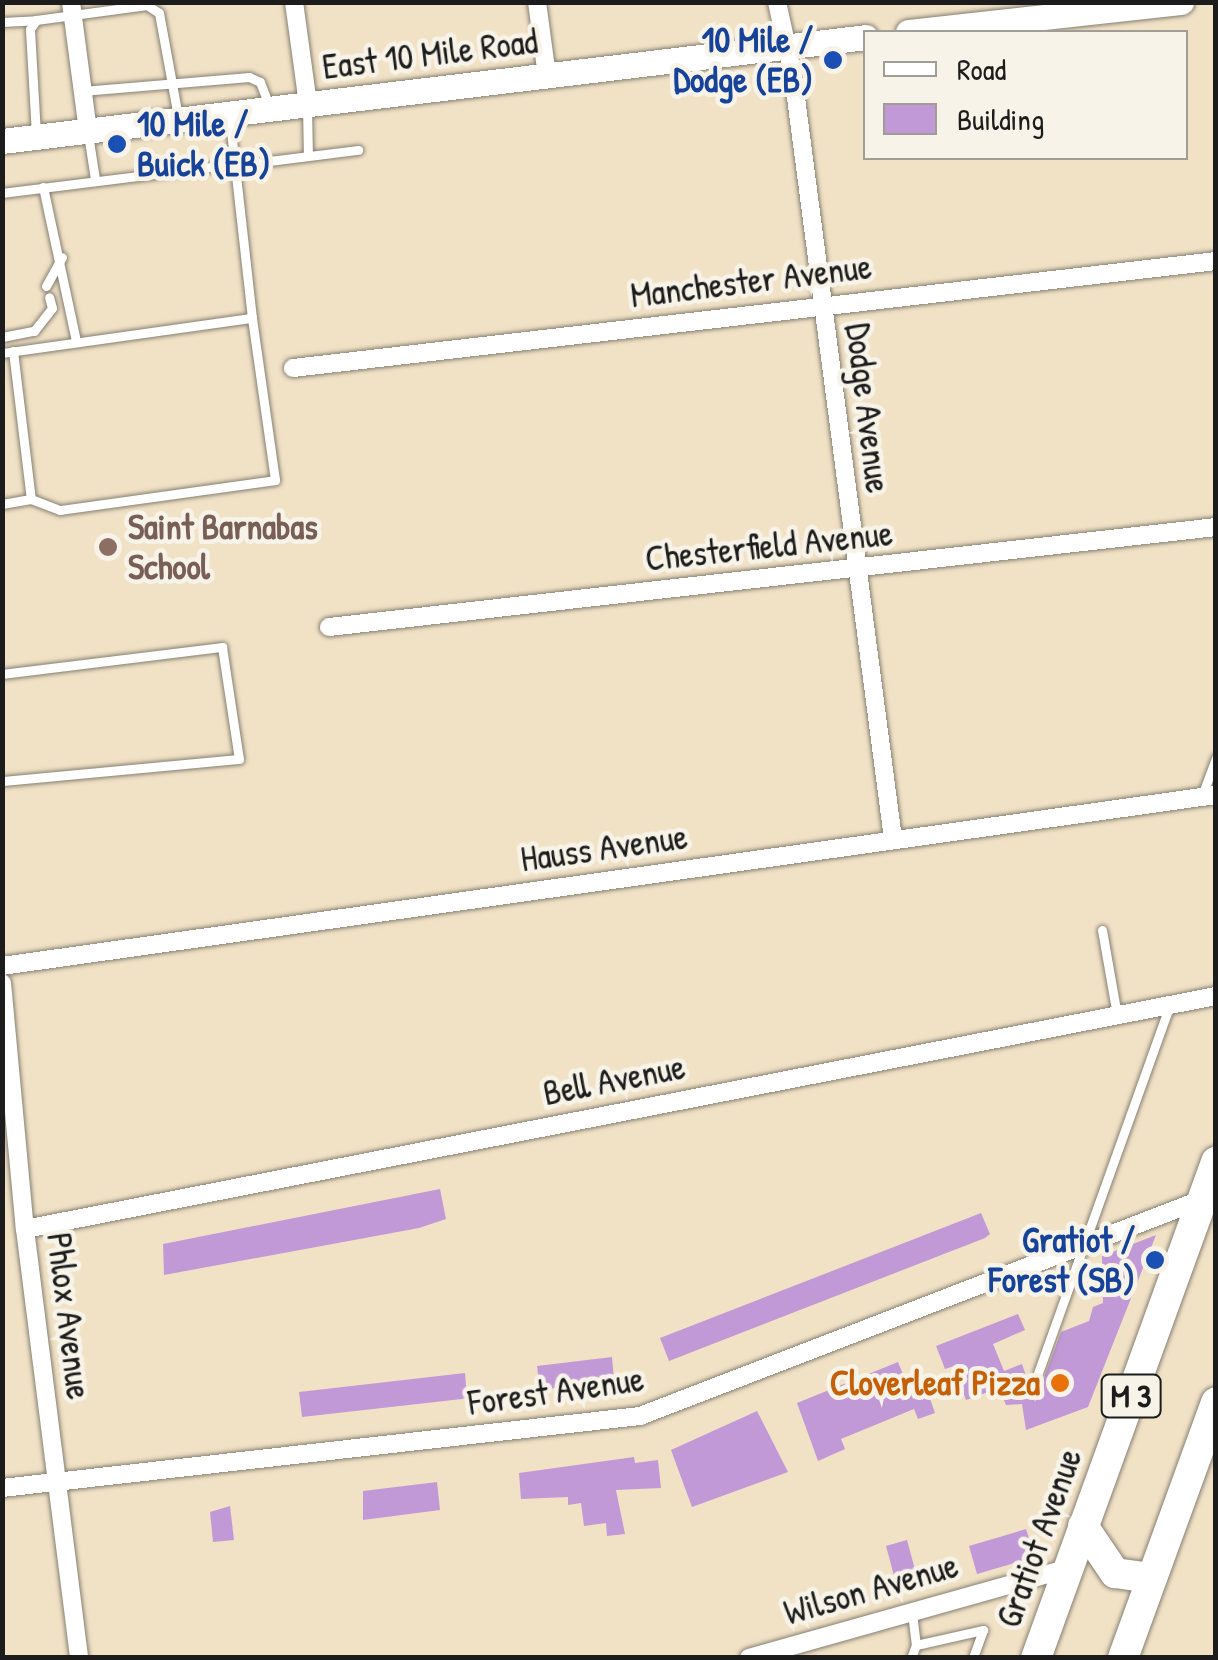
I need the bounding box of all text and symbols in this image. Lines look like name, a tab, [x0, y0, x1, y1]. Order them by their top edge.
place label: 10 Mile / Dodge (EB)	[673, 19, 813, 101]
street label: East 10 Mile Road	[320, 20, 540, 88]
legend	[863, 30, 1188, 160]
marker: 10 Mile / Dodge (EB)	[822, 49, 844, 71]
text: Road	[957, 49, 1006, 89]
text: Building	[957, 99, 1044, 139]
place label: 10 Mile / Buick (EB)	[137, 103, 270, 185]
marker: 10 Mile / Buick (EB)	[106, 133, 128, 155]
street label: Manchester Avenue	[628, 245, 874, 317]
street label: Dodge Avenue	[837, 321, 899, 495]
place label: Saint Barnabas School	[128, 506, 318, 588]
street label: Chesterfield Avenue	[643, 512, 895, 580]
marker: Saint Barnabas School	[97, 536, 119, 558]
street label: Hauss Avenue	[518, 816, 690, 880]
street label: Bell Avenue	[540, 1046, 688, 1114]
place label: Gratiot / Forest (SB)	[989, 1219, 1135, 1301]
street label: Phlox Avenue	[38, 1230, 100, 1402]
marker: Gratiot / Forest (SB)	[1144, 1249, 1166, 1271]
street label: Forest Avenue	[465, 1358, 647, 1424]
place label: Cloverleaf Pizza	[830, 1362, 1040, 1404]
road number: M 3	[1098, 1369, 1164, 1423]
marker: Cloverleaf Pizza	[1049, 1372, 1071, 1394]
street label: Gratiot Avenue	[987, 1443, 1091, 1633]
street label: Wilson Avenue	[779, 1544, 963, 1634]

